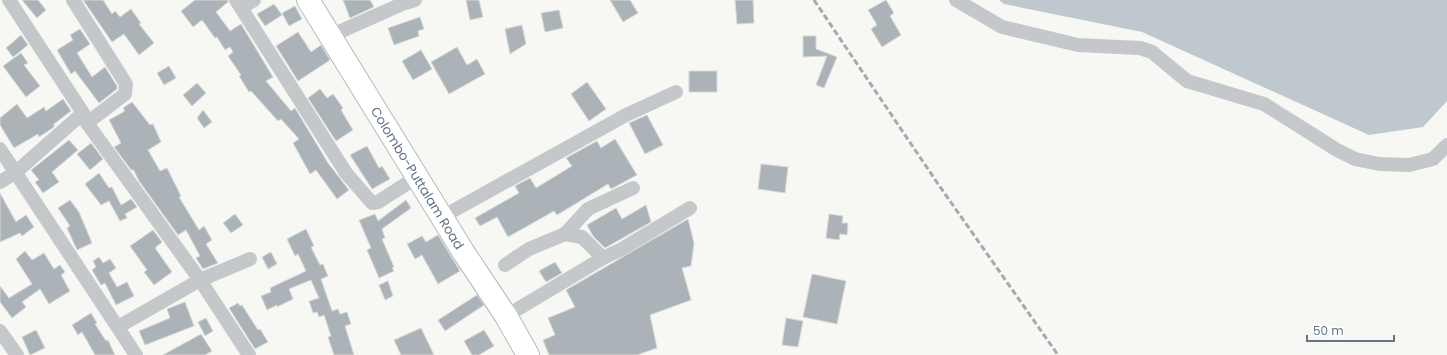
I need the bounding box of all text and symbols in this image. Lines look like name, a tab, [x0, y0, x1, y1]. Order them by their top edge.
street label: Colombo-Puttalam Road	[366, 103, 469, 253]
scale bar	[1307, 317, 1394, 343]
text: 50 m	[1313, 322, 1344, 339]

